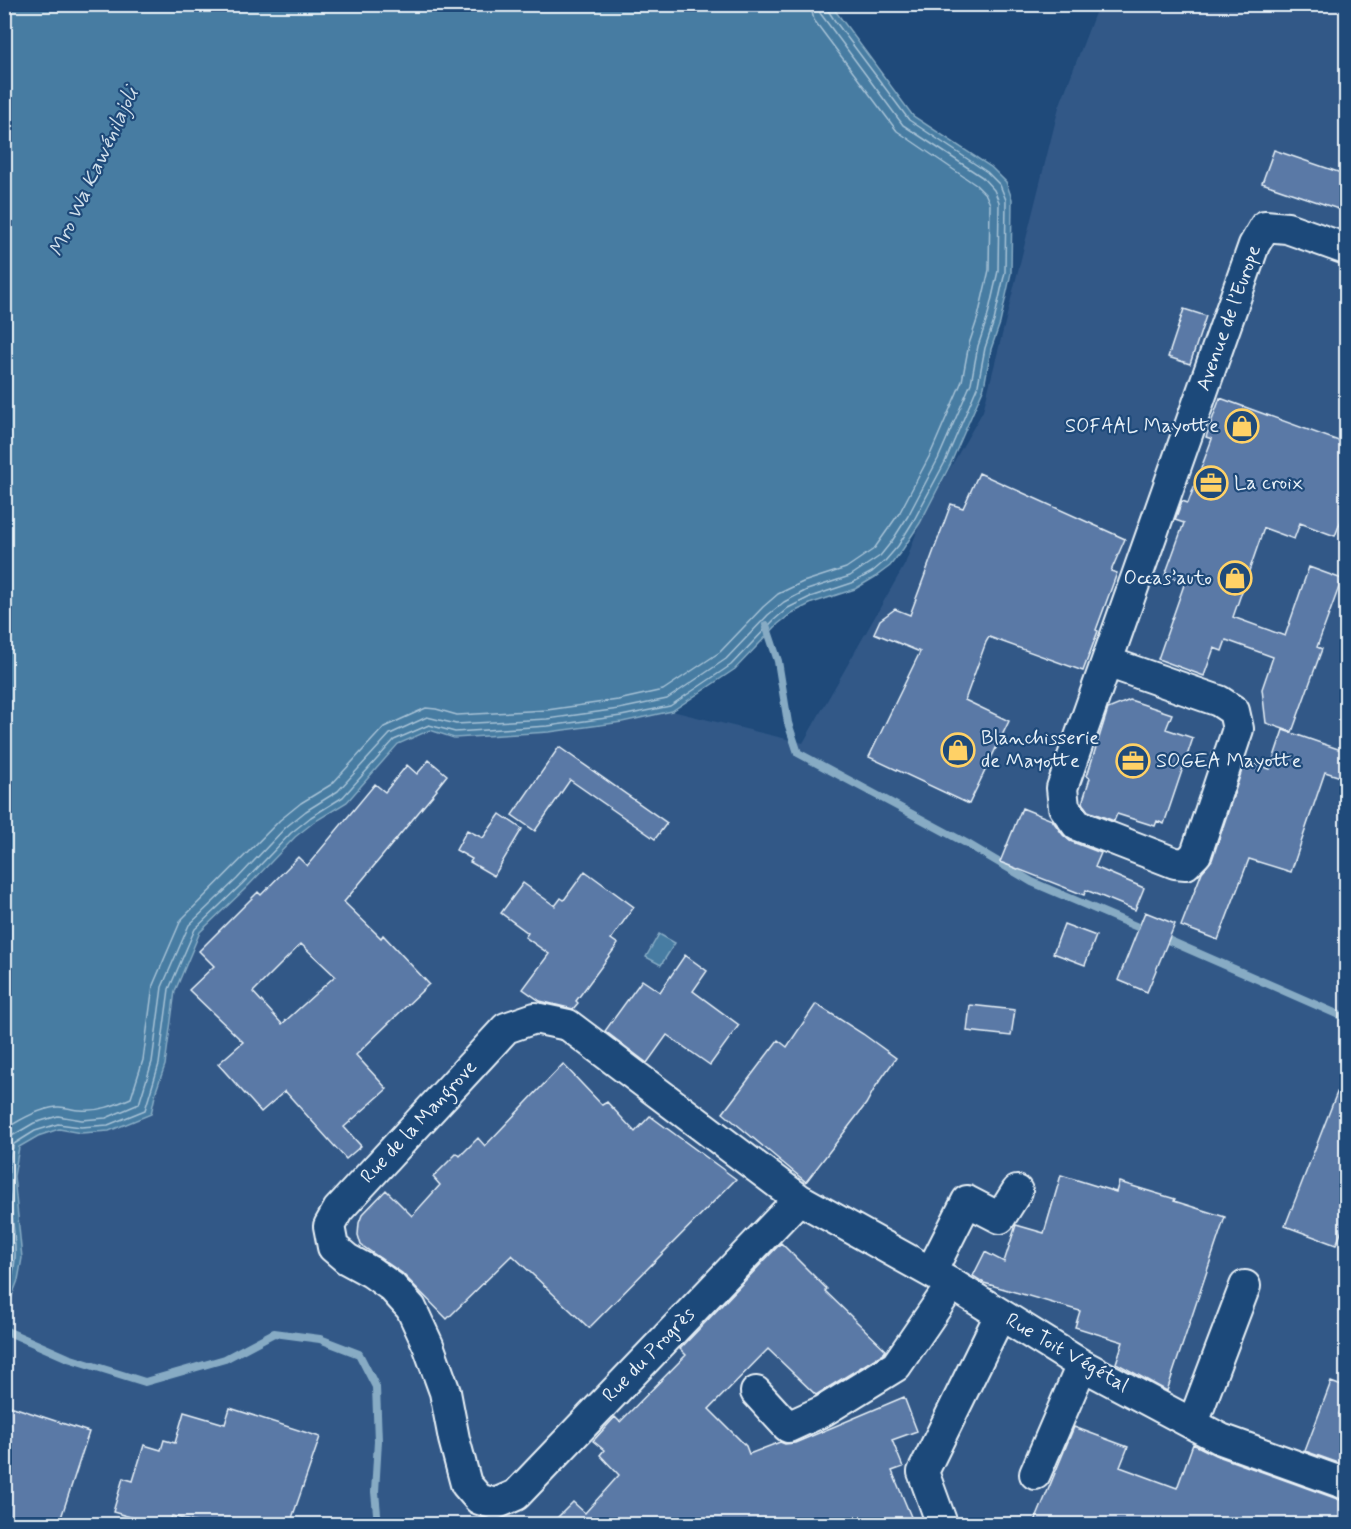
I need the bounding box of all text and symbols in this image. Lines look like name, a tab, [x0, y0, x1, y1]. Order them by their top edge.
water label: Mro Wa Kawénilajoli	[42, 80, 147, 261]
street label: Avenue de l’Europe	[1190, 241, 1268, 395]
shop icon: SOFAAL Mayotte	[1224, 408, 1260, 444]
place label: SOFAAL Mayotte	[1065, 413, 1219, 440]
office icon: La croix	[1193, 465, 1229, 501]
place label: La croix	[1234, 470, 1304, 497]
shop icon: Occas’auto	[1217, 560, 1253, 596]
place label: Occas’auto	[1124, 565, 1212, 592]
place label: Blanchisserie de Mayotte	[981, 725, 1099, 775]
shop icon: Blanchisserie de Mayotte	[940, 732, 976, 768]
office icon: SOGEA Mayotte	[1115, 743, 1151, 779]
place label: SOGEA Mayotte	[1156, 748, 1302, 775]
street label: Rue de la Mangrove	[355, 1054, 485, 1191]
street label: Rue du Progrès	[597, 1301, 701, 1409]
street label: Rue Toit Végétal	[1001, 1307, 1134, 1399]

